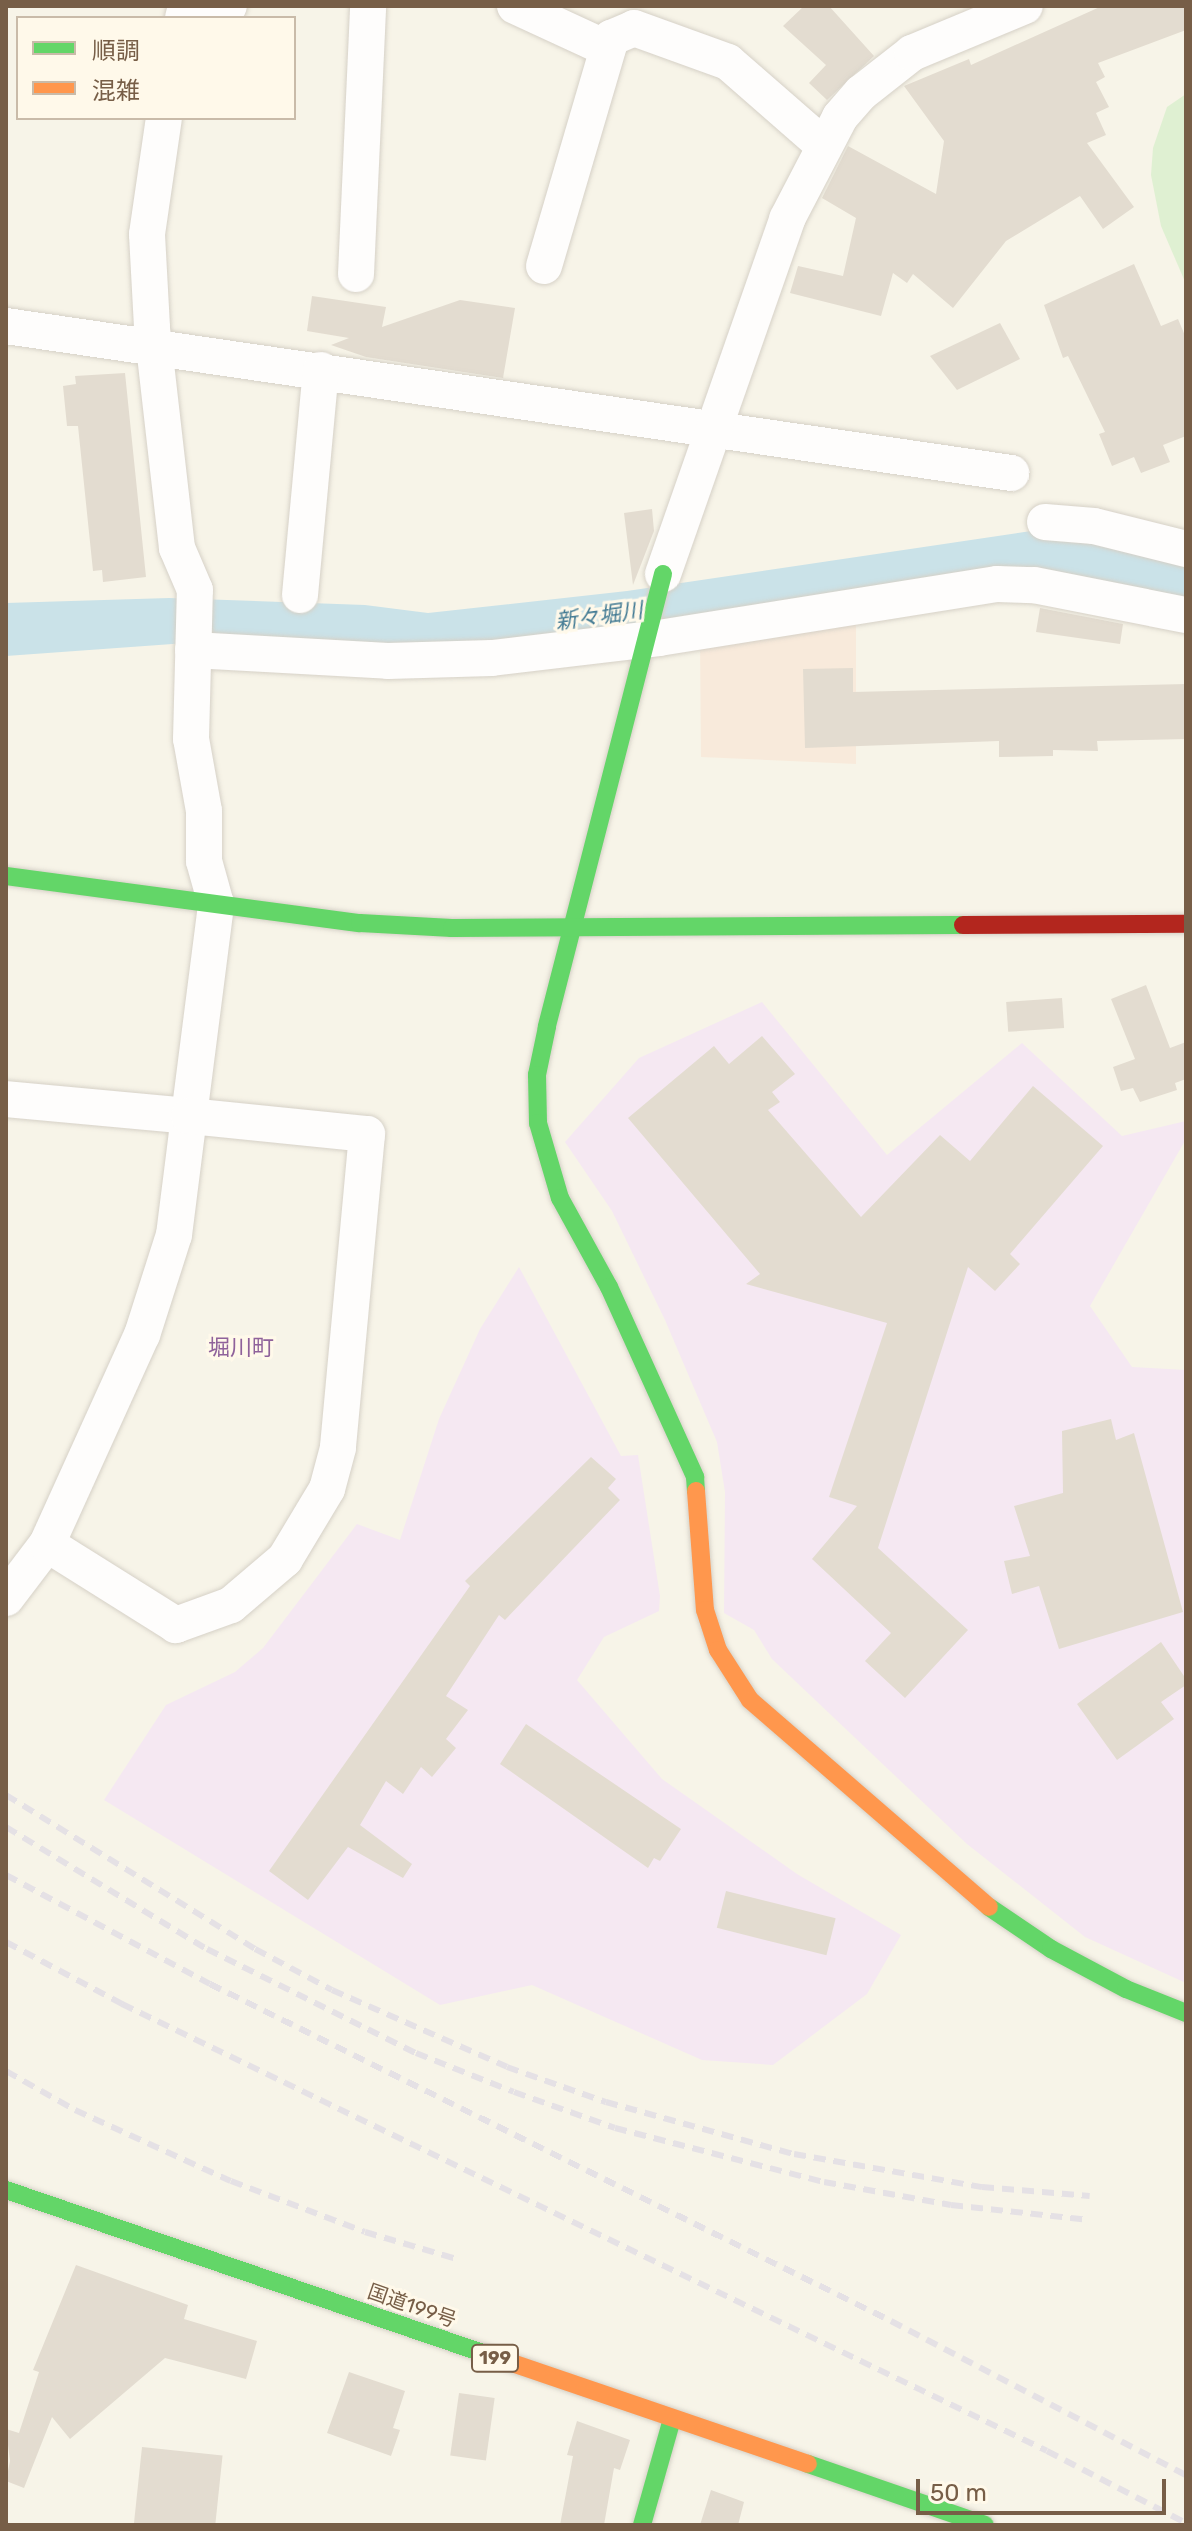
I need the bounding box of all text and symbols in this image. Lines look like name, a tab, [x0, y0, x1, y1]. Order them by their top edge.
legend	[16, 16, 296, 120]
text: 順調	[92, 37, 140, 65]
text: 混雑	[92, 77, 140, 105]
water label: 新々堀川	[554, 597, 644, 635]
district label: 堀川町	[208, 1335, 274, 1361]
street label: 国道199号	[364, 2280, 460, 2332]
road number: 199	[469, 2344, 521, 2372]
scale bar	[920, 2463, 1170, 2513]
text: 50 m	[930, 2479, 987, 2507]

